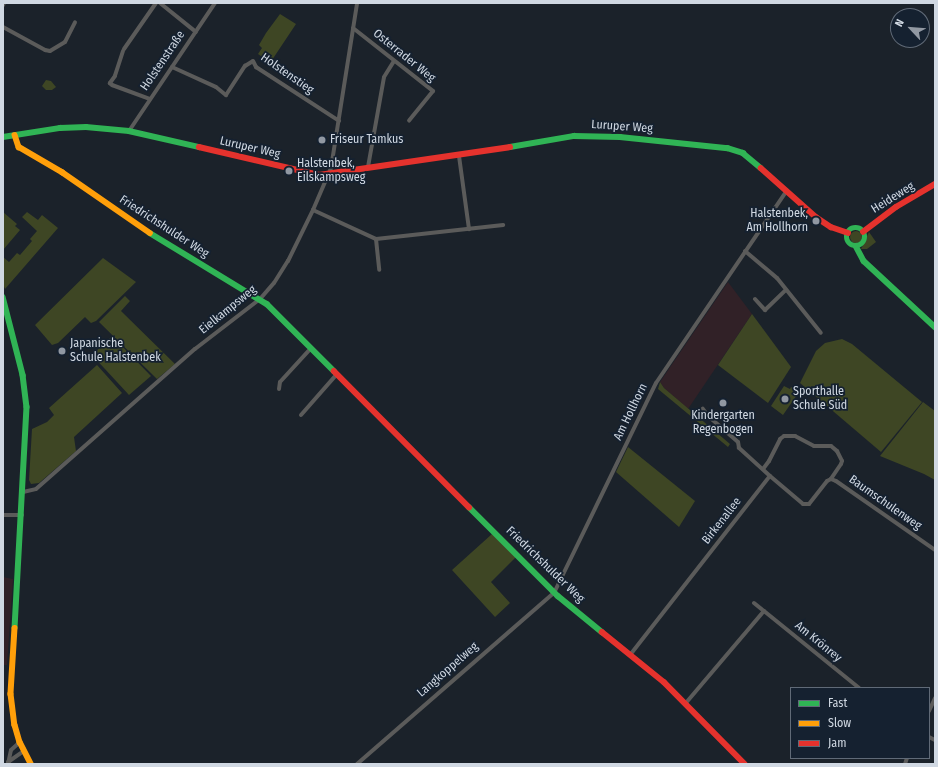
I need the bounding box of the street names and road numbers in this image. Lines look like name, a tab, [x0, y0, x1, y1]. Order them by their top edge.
street label: Osterrader Weg	[370, 26, 438, 86]
street label: Holstenstraße	[138, 28, 188, 94]
street label: Holstenstieg	[258, 50, 316, 98]
street label: Luruper Weg	[591, 118, 653, 136]
street label: Luruper Weg	[218, 134, 282, 162]
street label: Heideweg	[869, 179, 917, 217]
street label: Friedrichshulder Weg	[117, 193, 211, 261]
street label: Eielkampsweg	[197, 283, 259, 337]
street label: Am Hollhorn	[611, 381, 651, 443]
street label: Baumschulenweg	[846, 473, 924, 533]
street label: Birkenallee	[699, 495, 745, 547]
street label: Friedrichshulder Weg	[503, 524, 587, 606]
street label: Am Krönrey	[792, 619, 844, 665]
street label: Langkoppelweg	[415, 640, 481, 700]

